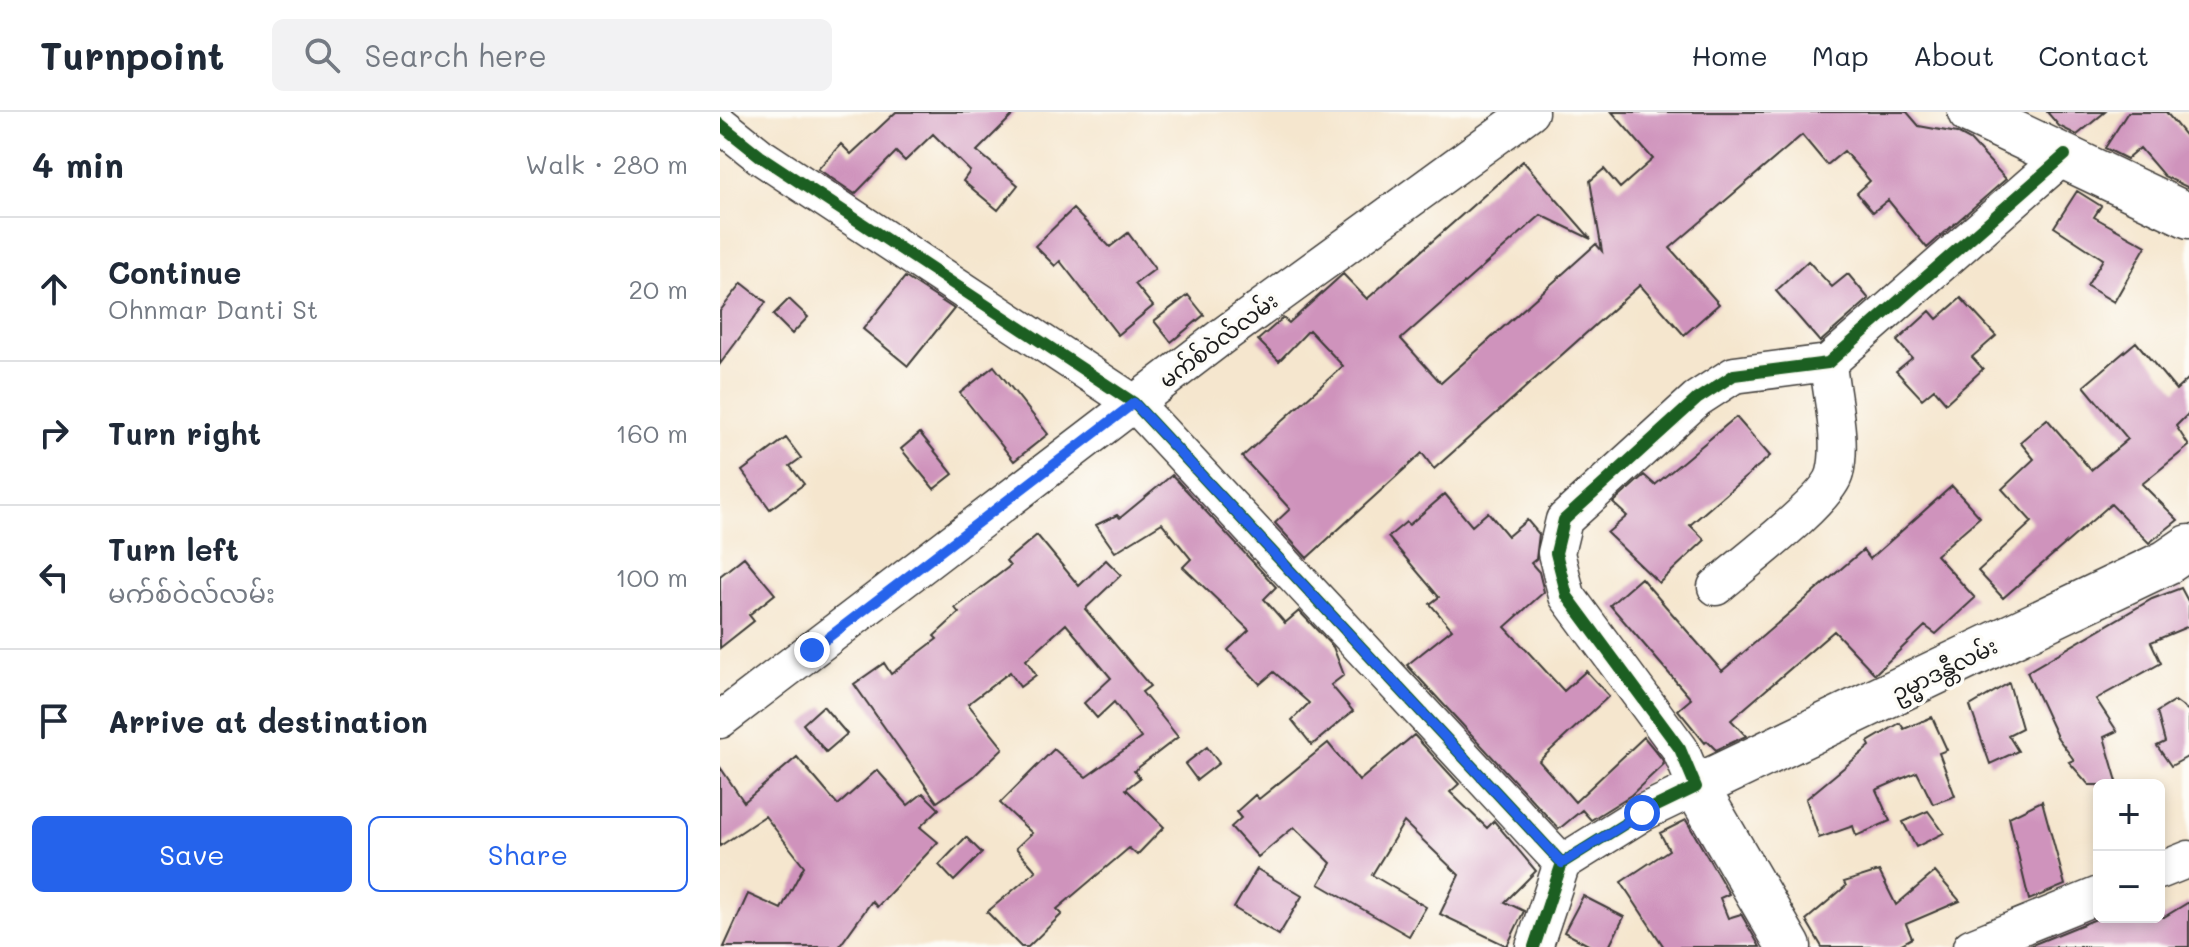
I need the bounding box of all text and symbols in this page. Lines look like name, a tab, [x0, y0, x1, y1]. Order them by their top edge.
search box	[272, 19, 832, 91]
text: Turnpoint	[40, 30, 224, 80]
icon: search	[300, 33, 344, 77]
text: Search here	[364, 35, 547, 75]
text: Home	[1692, 37, 1768, 73]
text: Map	[1812, 37, 1869, 73]
text: About	[1913, 37, 1994, 73]
text: Contact	[2038, 37, 2149, 73]
text: 4 min	[32, 142, 124, 187]
text: Walk · 280 m	[525, 147, 688, 181]
text: Continue	[108, 252, 241, 292]
icon: ahead	[32, 267, 76, 311]
text: 20 m	[628, 272, 688, 306]
street label: မက်စ်ဝဲလ်လမ်း	[1153, 286, 1283, 394]
text: Ohnmar Danti St	[108, 292, 318, 326]
icon: right	[32, 411, 76, 455]
text: Turn right	[108, 413, 261, 453]
text: 160 m	[616, 416, 688, 450]
text: Turn left	[108, 529, 239, 569]
icon: left	[32, 555, 76, 599]
text: 100 m	[615, 560, 688, 594]
text: မက်စ်ဝဲလ်လမ်း	[108, 576, 275, 610]
street label: ဥမ္မာဒန္တီလမ်း	[1886, 631, 2004, 711]
route end	[794, 632, 830, 668]
icon: arrive	[32, 699, 76, 743]
text: Arrive at destination	[108, 701, 428, 741]
map controls	[2093, 779, 2165, 923]
button: +	[2093, 779, 2165, 851]
route start	[1624, 795, 1660, 831]
button: Save	[32, 816, 352, 892]
button: Share	[368, 816, 688, 892]
button: −	[2093, 851, 2165, 923]

